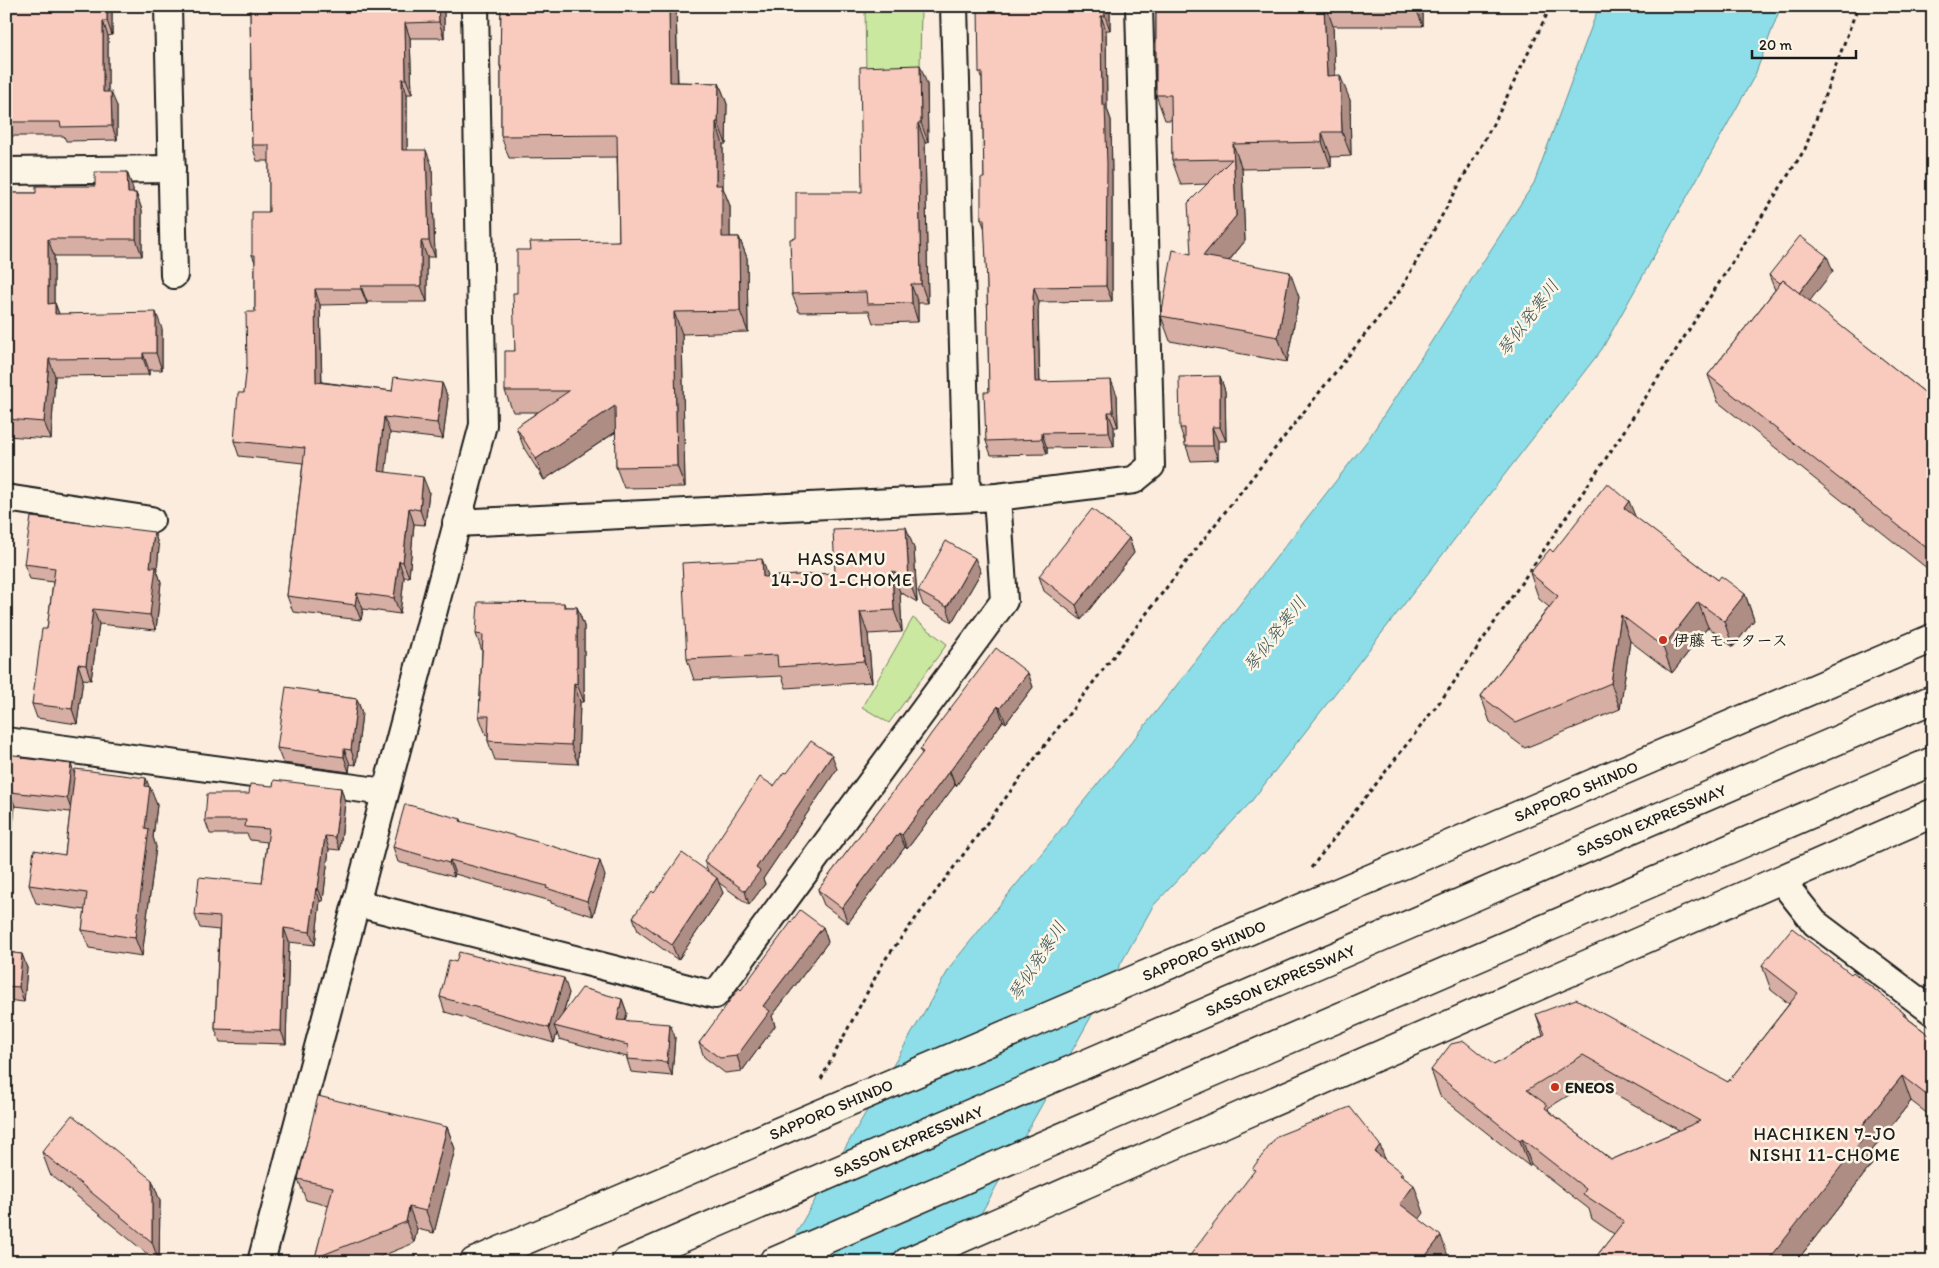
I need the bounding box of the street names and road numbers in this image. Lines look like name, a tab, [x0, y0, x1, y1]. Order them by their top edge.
street label: SAPPORO SHINDO	[1511, 757, 1641, 826]
street label: SASSON EXPRESSWAY	[1574, 780, 1729, 861]
street label: SAPPORO SHINDO	[1139, 916, 1269, 985]
street label: SASSON EXPRESSWAY	[1203, 940, 1358, 1021]
street label: SAPPORO SHINDO	[766, 1075, 896, 1144]
street label: SASSON EXPRESSWAY	[831, 1101, 986, 1182]

